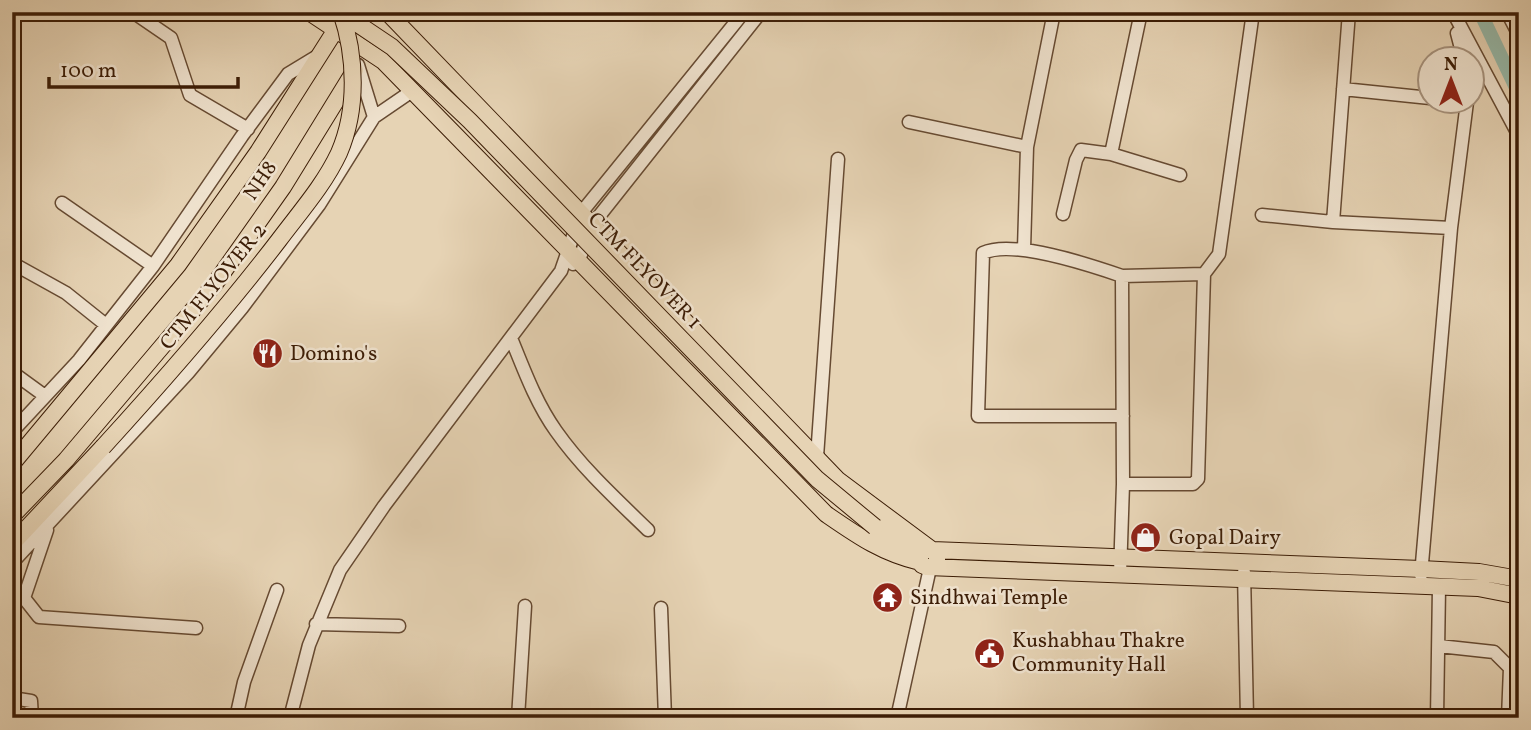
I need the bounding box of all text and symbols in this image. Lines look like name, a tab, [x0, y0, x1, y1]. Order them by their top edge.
scale bar	[49, 46, 238, 90]
north arrow	[1416, 46, 1486, 116]
text: N	[1444, 52, 1458, 78]
text: 100 m	[60, 57, 117, 86]
street label: NH8	[237, 155, 285, 207]
street label: CTM FLYOVER 1	[581, 206, 707, 336]
street label: CTM FLYOVER 2	[154, 217, 274, 357]
restaurant icon: Domino's	[250, 337, 284, 371]
place label: Domino's	[290, 340, 377, 369]
shop icon: Gopal Dairy	[1129, 521, 1163, 555]
place label: Gopal Dairy	[1169, 524, 1281, 553]
temple icon: Sindhwai Temple	[870, 581, 904, 615]
place label: Sindhwai Temple	[910, 584, 1068, 613]
place label: Kushabhau Thakre Community Hall	[1012, 627, 1185, 680]
public building icon: Kushabhau Thakre Community Hall	[972, 636, 1006, 670]

